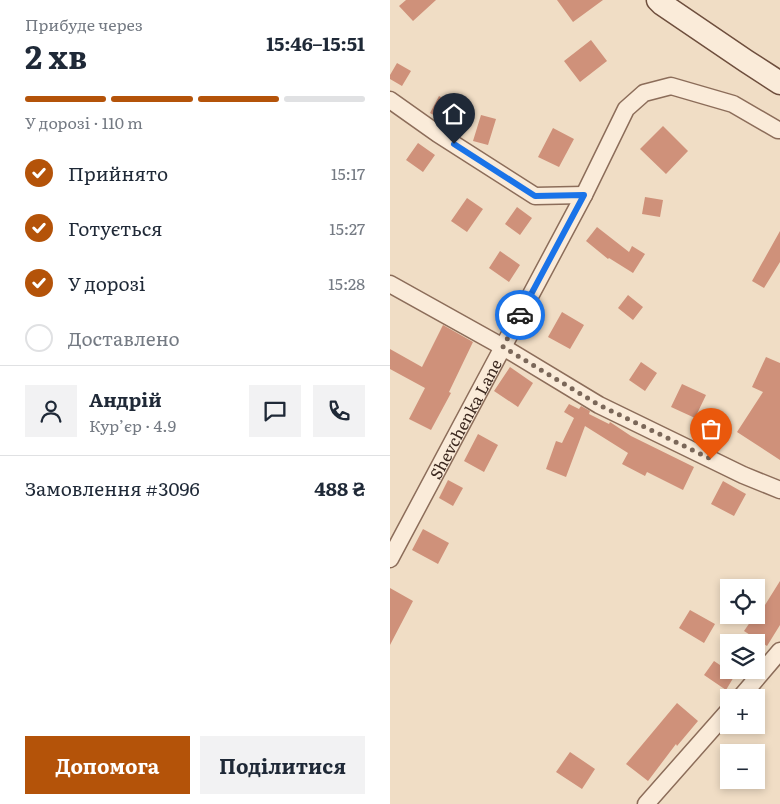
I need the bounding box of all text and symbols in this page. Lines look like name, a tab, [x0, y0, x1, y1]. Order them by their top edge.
text: Прибуде через	[25, 12, 143, 36]
text: 15:46–15:51	[266, 29, 365, 57]
text: 2 хв	[25, 31, 87, 79]
pin	[433, 93, 475, 144]
icon: home	[440, 100, 468, 128]
text: У дорозі · 110 m	[25, 110, 143, 134]
icon: check	[25, 159, 53, 187]
text: Прийнято	[68, 159, 168, 187]
text: 15:17	[331, 161, 365, 185]
icon: check	[25, 214, 53, 242]
text: Готується	[68, 214, 163, 242]
text: 15:27	[329, 216, 365, 240]
icon: check	[25, 269, 53, 297]
text: У дорозі	[68, 269, 145, 297]
text: 15:28	[328, 271, 365, 295]
courier	[495, 290, 545, 340]
icon: car	[506, 301, 534, 329]
text: Доставлено	[68, 324, 180, 352]
street label: Shevchenka Lane	[423, 354, 507, 483]
button: person	[25, 385, 77, 437]
text: Андрій	[89, 385, 162, 413]
button: chat	[249, 385, 301, 437]
button: phone	[313, 385, 365, 437]
pin	[690, 408, 732, 459]
text: Кур’єр · 4.9	[89, 413, 176, 437]
icon: bag	[697, 415, 725, 443]
text: Замовлення #3096	[25, 474, 200, 502]
text: 488 ₴	[314, 474, 365, 502]
map controls	[720, 579, 765, 789]
button: locate	[720, 579, 765, 624]
button: layers	[720, 634, 765, 679]
button: +	[720, 689, 765, 734]
button: Допомога	[25, 736, 190, 794]
button: Поділитися	[200, 736, 365, 794]
button: −	[720, 744, 765, 789]

